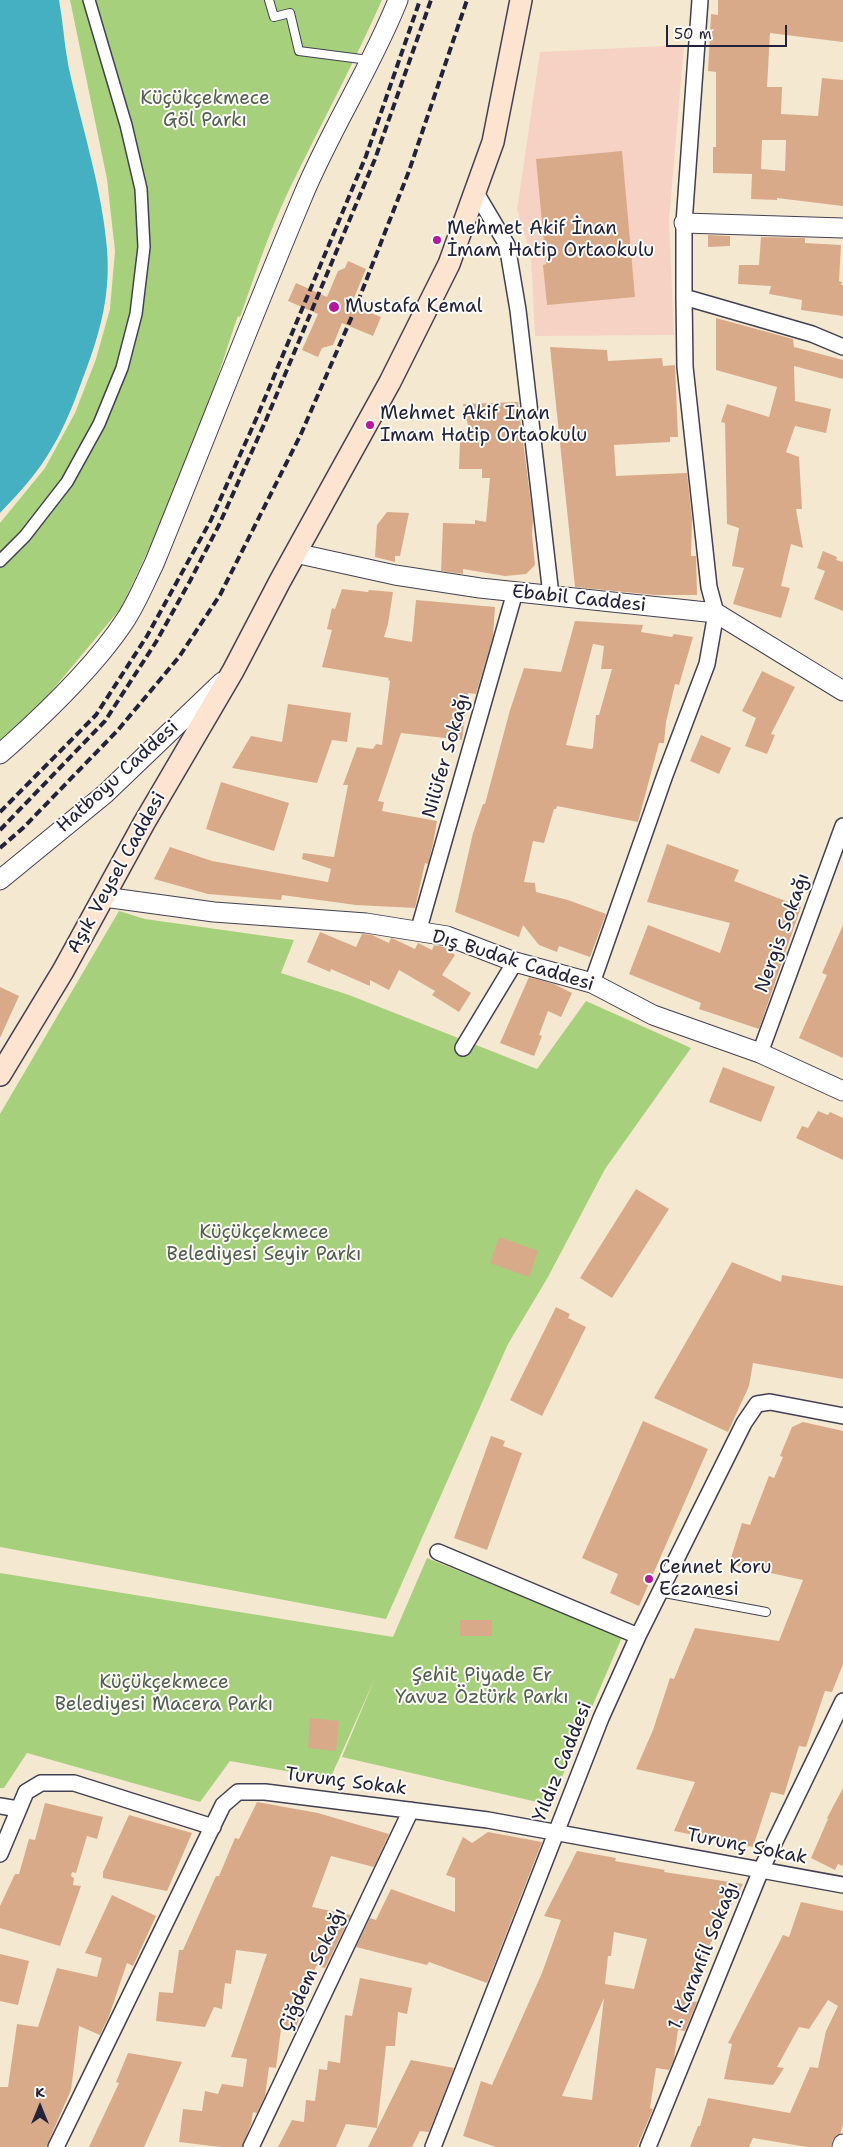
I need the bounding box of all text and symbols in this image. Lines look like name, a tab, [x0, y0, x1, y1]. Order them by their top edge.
scale bar	[668, 15, 789, 47]
text: 50 m	[674, 24, 712, 44]
park label: Küçükçekmece Göl Parkı	[140, 88, 270, 132]
place label: Mehmet Akif İnan İmam Hatip Ortaokulu	[447, 218, 654, 262]
marker: Mehmet Akif İnan İmam Hatip Ortaokulu	[431, 234, 443, 246]
place label: Mustafa Kemal	[345, 296, 483, 318]
marker: Mustafa Kemal	[327, 300, 341, 314]
place label: Mehmet Akif Inan Imam Hatip Ortaokulu	[380, 403, 587, 447]
marker: Mehmet Akif Inan Imam Hatip Ortaokulu	[364, 419, 376, 431]
street label: Ebabil Caddesi	[511, 581, 647, 617]
street label: Nilüfer Sokağı	[418, 691, 476, 821]
street label: Hatboyu Caddesi	[52, 716, 184, 838]
street label: Aşık Veysel Caddesi	[63, 788, 171, 958]
street label: Nergis Sokağı	[751, 870, 815, 996]
street label: Dış Budak Caddesi	[429, 926, 597, 996]
park label: Küçükçekmece Belediyesi Seyir Parkı	[167, 1222, 361, 1266]
place label: Cennet Koru Eczanesi	[659, 1557, 771, 1601]
marker: Cennet Koru Eczanesi	[643, 1573, 655, 1585]
park label: Şehit Piyade Er Yavuz Öztürk Parkı	[395, 1665, 569, 1709]
park label: Küçükçekmece Belediyesi Macera Parkı	[55, 1672, 273, 1716]
street label: Yıldız Caddesi	[529, 1699, 597, 1825]
street label: Turunç Sokak	[284, 1763, 408, 1801]
street label: Turunç Sokak	[685, 1824, 809, 1870]
street label: 1. Karanfil Sokağı	[664, 1879, 744, 2033]
street label: Çiğdem Sokağı	[274, 1905, 352, 2035]
north arrow	[15, 2082, 65, 2132]
text: K	[35, 2083, 45, 2101]

